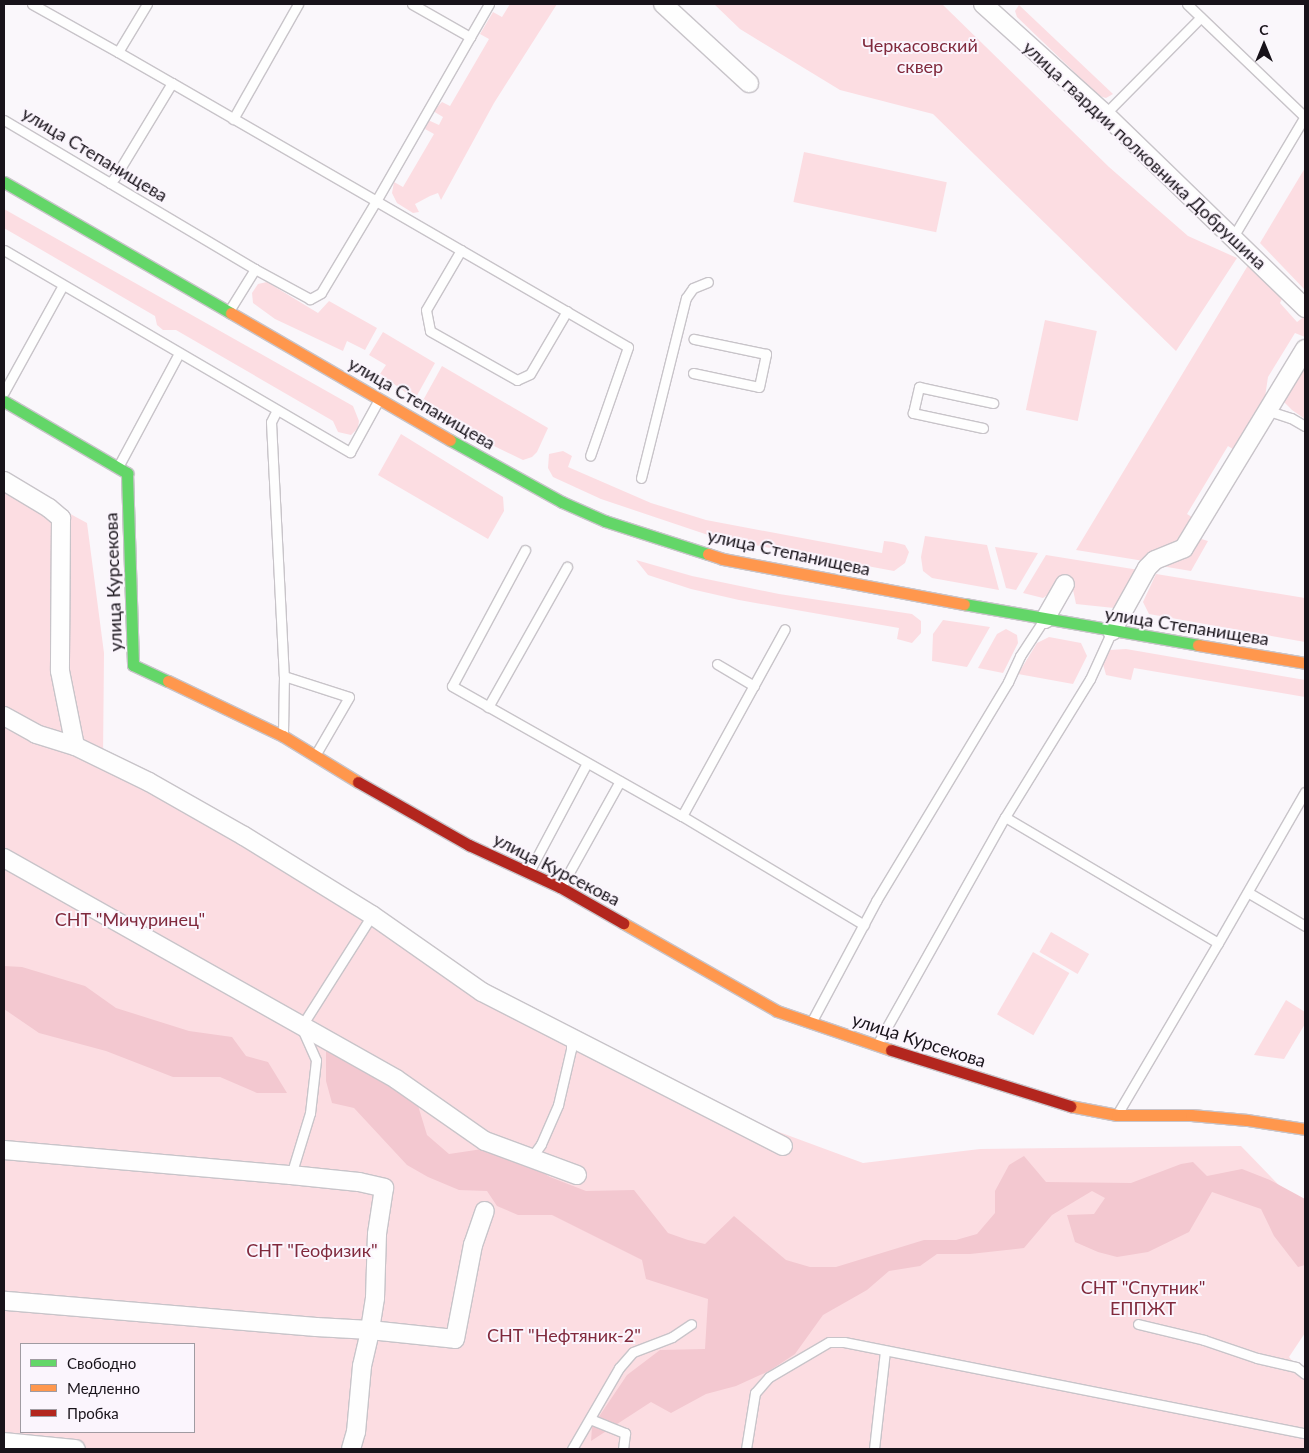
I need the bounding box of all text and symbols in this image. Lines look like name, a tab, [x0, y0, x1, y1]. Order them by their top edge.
north arrow	[1239, 20, 1289, 70]
text: С	[1259, 21, 1269, 38]
park label: Черкасовский сквер	[862, 35, 978, 78]
street label: улица гвардии полковника Добрушина	[1019, 36, 1271, 274]
street label: улица Степанищева	[18, 102, 172, 206]
street label: улица Степанищева	[345, 352, 499, 454]
street label: улица Курсекова	[100, 512, 126, 652]
street label: улица Степанищева	[706, 524, 872, 580]
street label: улица Степанищева	[1103, 602, 1271, 650]
street label: улица Курсекова	[490, 828, 624, 910]
park label: СНТ "Мичуринец"	[55, 908, 205, 930]
street label: улица Курсекова	[849, 1008, 989, 1072]
park label: СНТ "Геофизик"	[246, 1239, 378, 1261]
park label: СНТ "Спутник" ЕППЖТ	[1081, 1277, 1205, 1320]
park label: СНТ "Нефтяник-2"	[487, 1324, 641, 1346]
legend	[20, 1343, 195, 1433]
text: Свободно	[67, 1354, 136, 1372]
text: Медленно	[67, 1379, 140, 1397]
text: Пробка	[67, 1404, 119, 1422]

